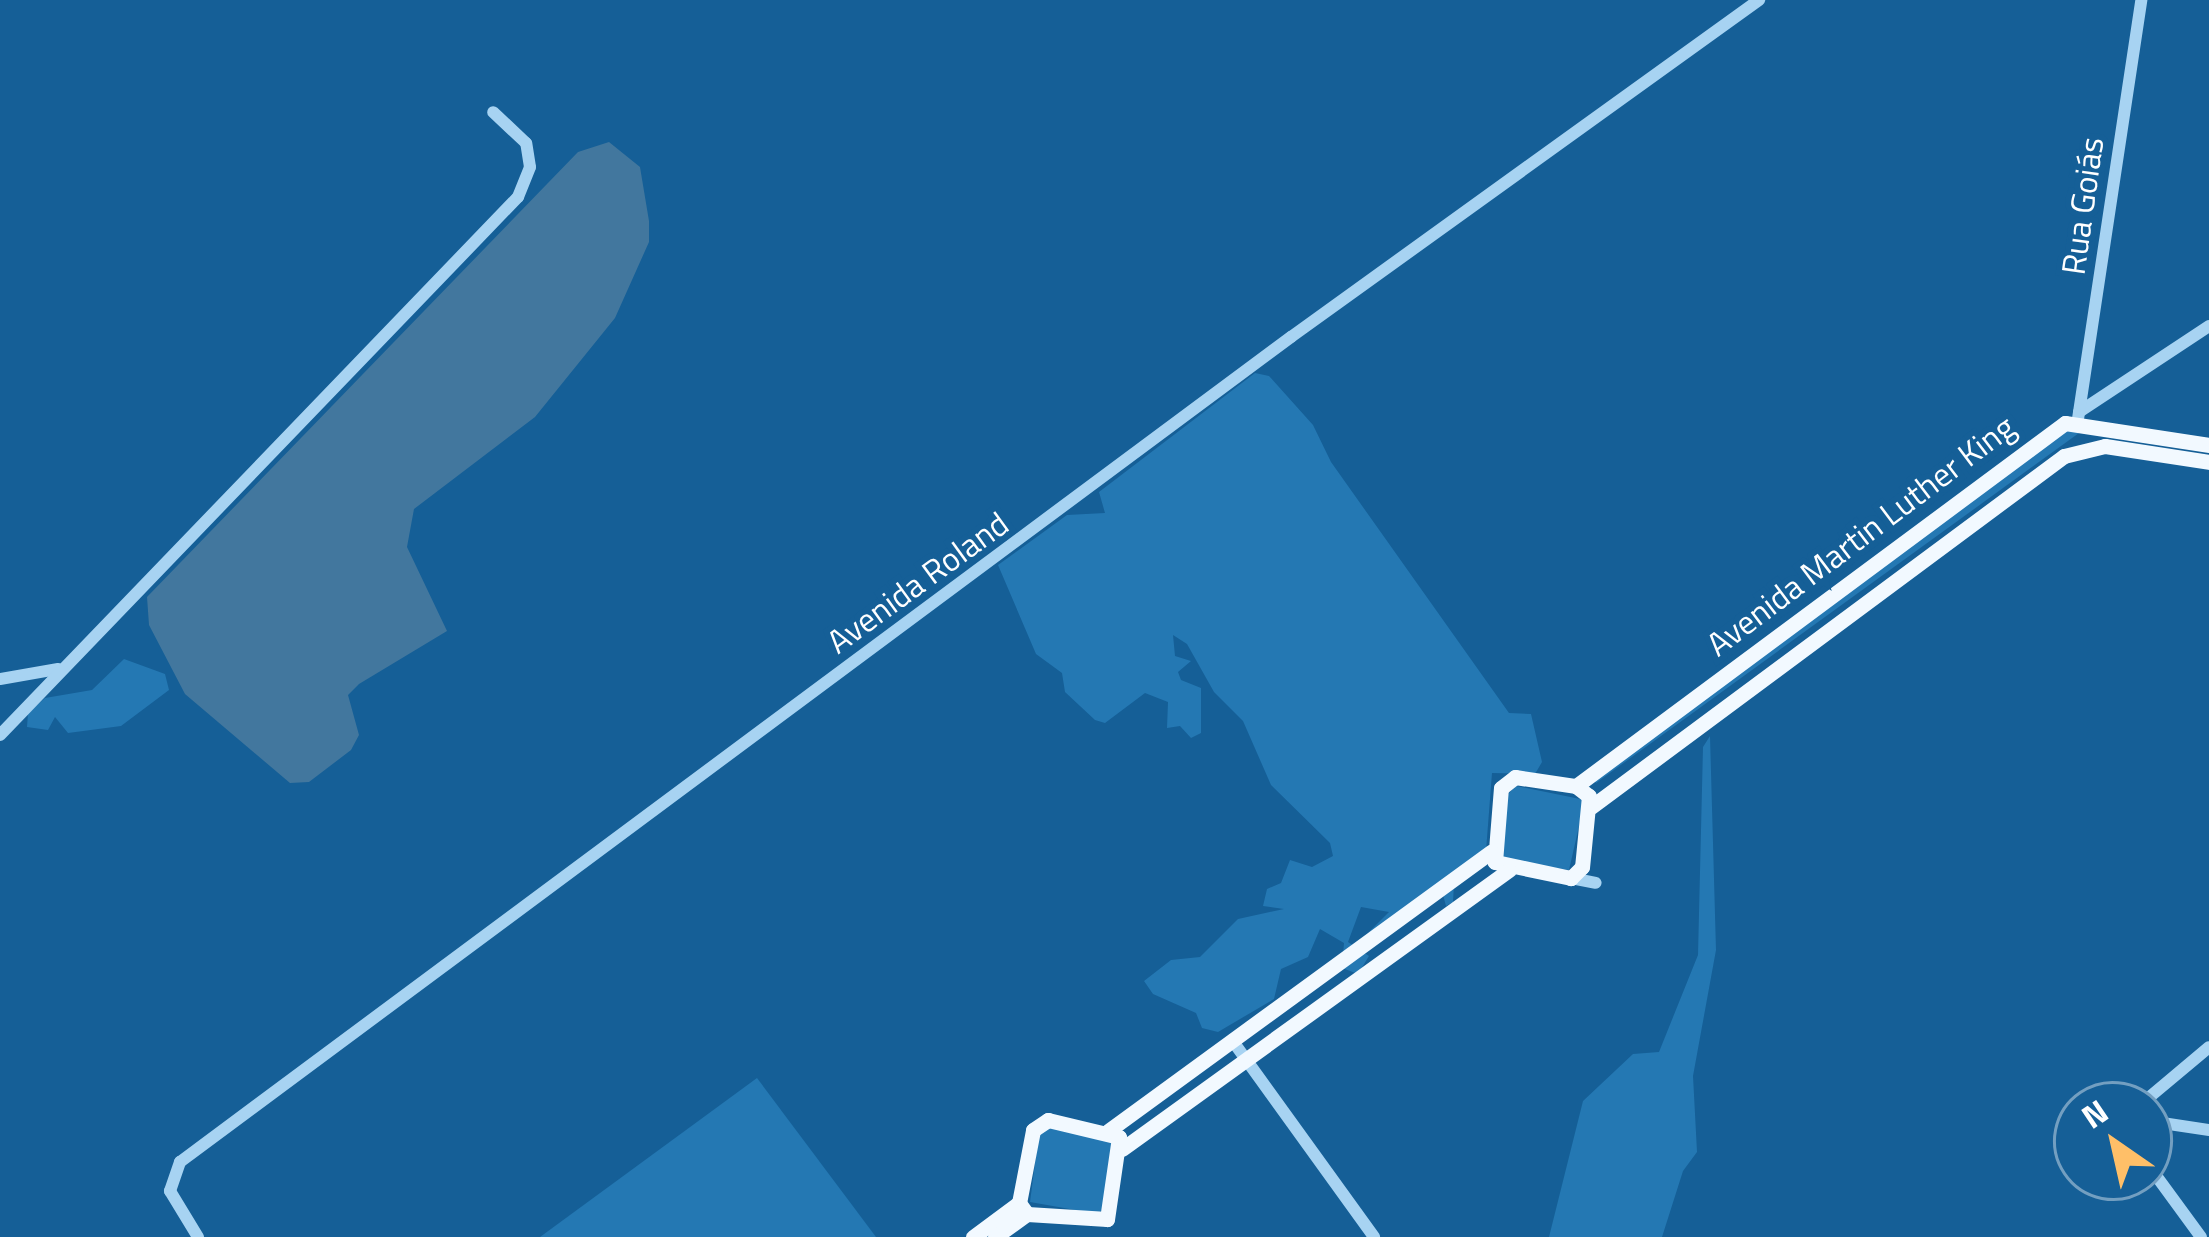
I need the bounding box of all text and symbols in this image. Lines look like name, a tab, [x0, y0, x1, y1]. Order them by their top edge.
street label: Rua Goiás	[2054, 135, 2112, 277]
street label: Avenida Martin Luther King	[1699, 407, 2023, 665]
street label: Avenida Roland	[820, 504, 1016, 662]
north arrow	[2053, 1081, 2173, 1201]
text: N	[2071, 1087, 2118, 1141]

